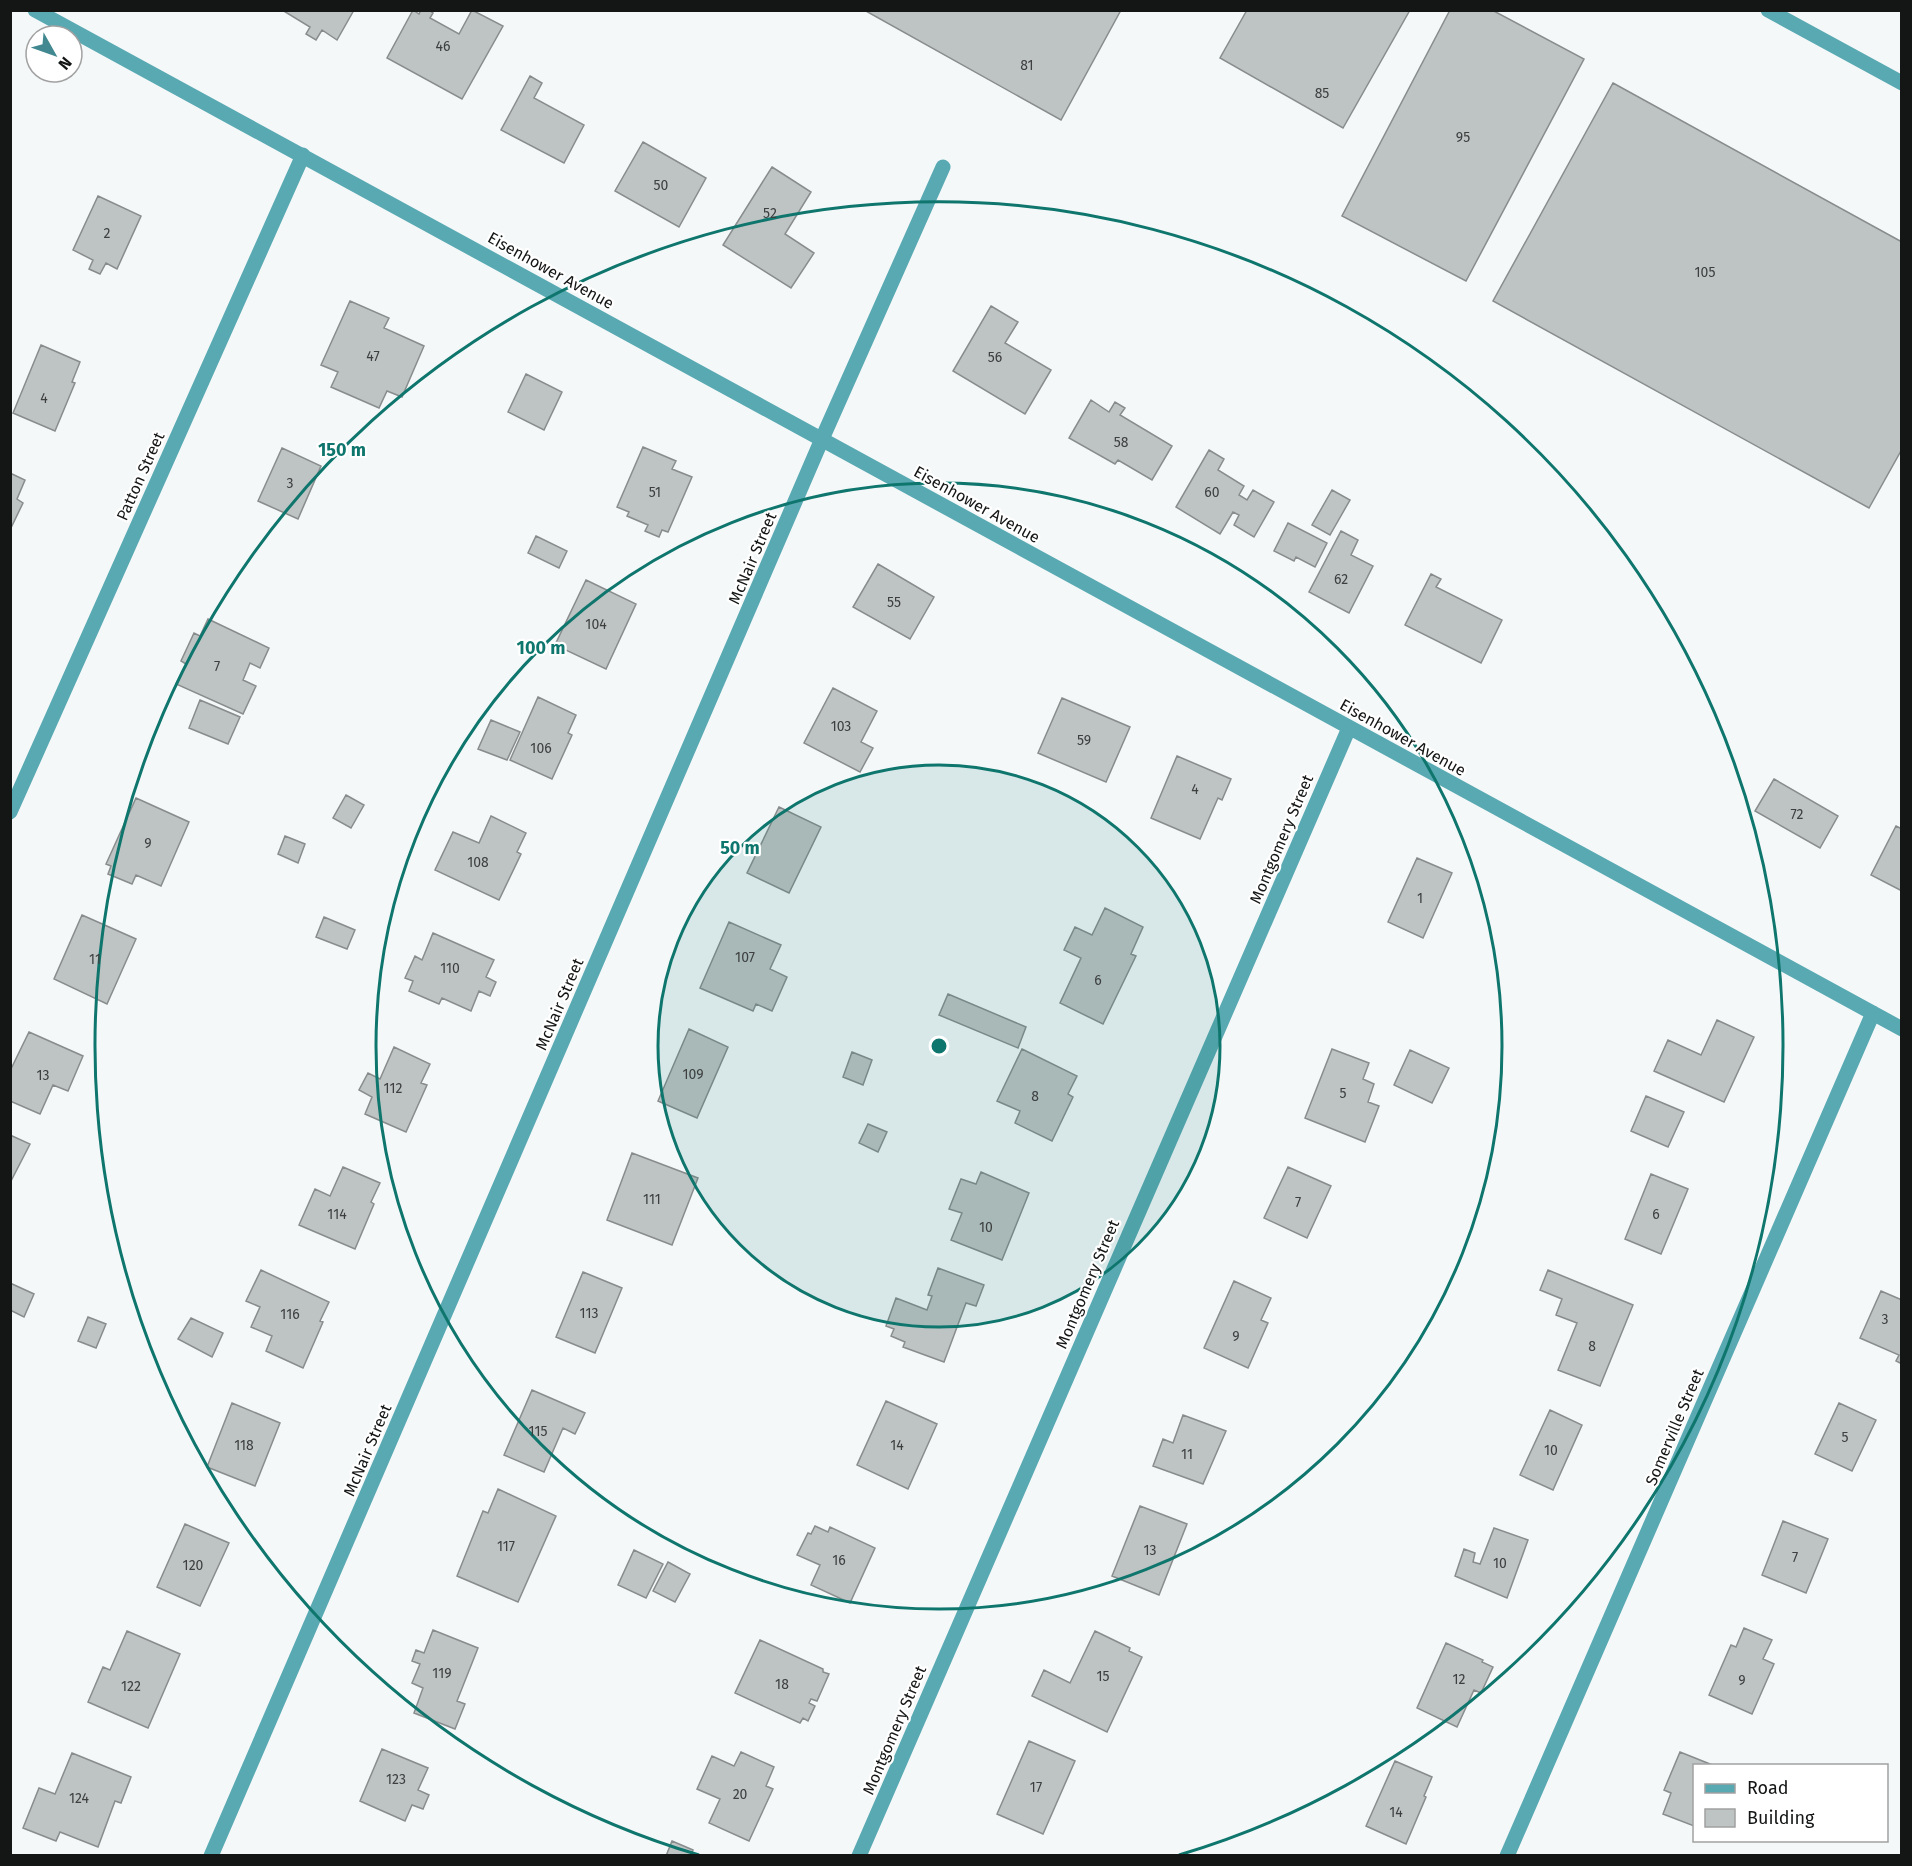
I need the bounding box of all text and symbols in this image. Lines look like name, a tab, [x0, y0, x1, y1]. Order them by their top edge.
north arrow	[24, 24, 84, 84]
house number: 46	[436, 38, 450, 55]
text: N	[54, 53, 76, 73]
house number: 81	[1020, 57, 1034, 74]
house number: 85	[1315, 85, 1329, 102]
house number: 95	[1456, 129, 1470, 146]
house number: 50	[654, 177, 669, 194]
house number: 52	[763, 205, 777, 222]
house number: 2	[104, 225, 111, 242]
street label: Eisenhower Avenue	[484, 228, 617, 313]
house number: 105	[1695, 264, 1715, 281]
house number: 47	[366, 348, 380, 365]
house number: 56	[988, 349, 1002, 366]
house number: 4	[40, 390, 48, 407]
street label: Patton Street	[112, 429, 169, 523]
house number: 58	[1114, 434, 1129, 451]
text: 150 m	[318, 439, 366, 461]
street label: Eisenhower Avenue	[910, 462, 1043, 547]
house number: 3	[287, 475, 294, 492]
house number: 51	[649, 484, 661, 501]
house number: 60	[1204, 484, 1220, 501]
street label: McNair Street	[725, 509, 780, 607]
house number: 62	[1334, 571, 1348, 588]
house number: 55	[887, 594, 901, 611]
house number: 104	[585, 616, 607, 633]
text: 100 m	[517, 637, 565, 659]
house number: 7	[214, 658, 220, 675]
street label: Eisenhower Avenue	[1336, 695, 1469, 780]
house number: 103	[831, 718, 851, 735]
house number: 59	[1077, 732, 1091, 749]
house number: 106	[530, 740, 552, 757]
street label: Montgomery Street	[1246, 772, 1317, 907]
house number: 4	[1191, 781, 1199, 798]
house number: 72	[1791, 806, 1804, 823]
house number: 9	[144, 835, 152, 852]
text: 50 m	[720, 837, 760, 859]
house number: 108	[467, 854, 489, 871]
house number: 1	[1417, 890, 1423, 907]
house number: 107	[735, 949, 755, 966]
house number: 11	[89, 951, 101, 968]
street label: McNair Street	[532, 955, 587, 1053]
house number: 110	[440, 960, 460, 977]
house number: 6	[1094, 972, 1102, 989]
centre of rings	[929, 1036, 949, 1056]
house number: 109	[682, 1066, 704, 1083]
house number: 13	[36, 1067, 50, 1084]
house number: 112	[384, 1080, 402, 1097]
house number: 5	[1339, 1085, 1347, 1102]
house number: 8	[1031, 1088, 1039, 1105]
house number: 111	[643, 1191, 661, 1208]
house number: 7	[1295, 1194, 1301, 1211]
house number: 114	[327, 1206, 347, 1223]
house number: 6	[1652, 1206, 1660, 1223]
street label: Montgomery Street	[1052, 1217, 1123, 1352]
house number: 10	[979, 1219, 993, 1236]
house number: 113	[580, 1305, 598, 1322]
house number: 116	[280, 1306, 300, 1323]
house number: 3	[1882, 1311, 1889, 1328]
house number: 9	[1232, 1328, 1240, 1345]
house number: 8	[1588, 1338, 1596, 1355]
street label: Somerville Street	[1641, 1366, 1708, 1488]
street label: McNair Street	[340, 1401, 395, 1499]
house number: 115	[529, 1423, 547, 1440]
house number: 5	[1841, 1429, 1849, 1446]
house number: 118	[234, 1437, 254, 1454]
house number: 14	[890, 1437, 904, 1454]
house number: 10	[1544, 1442, 1558, 1459]
house number: 11	[1181, 1446, 1193, 1463]
house number: 117	[497, 1538, 515, 1555]
house number: 13	[1143, 1542, 1157, 1559]
house number: 7	[1792, 1549, 1798, 1566]
house number: 16	[832, 1552, 846, 1569]
house number: 10	[1493, 1555, 1507, 1572]
house number: 120	[183, 1557, 204, 1574]
street label: Montgomery Street	[859, 1663, 930, 1798]
house number: 119	[432, 1665, 452, 1682]
house number: 15	[1096, 1668, 1110, 1685]
house number: 12	[1453, 1671, 1466, 1688]
house number: 9	[1738, 1672, 1746, 1689]
house number: 18	[775, 1676, 789, 1693]
house number: 122	[121, 1678, 141, 1695]
legend	[1693, 1764, 1888, 1842]
house number: 123	[386, 1771, 406, 1788]
text: Road	[1747, 1777, 1789, 1799]
house number: 17	[1030, 1779, 1042, 1796]
house number: 20	[733, 1786, 748, 1803]
house number: 124	[69, 1790, 90, 1807]
house number: 14	[1389, 1804, 1403, 1821]
text: Building	[1747, 1807, 1815, 1829]

